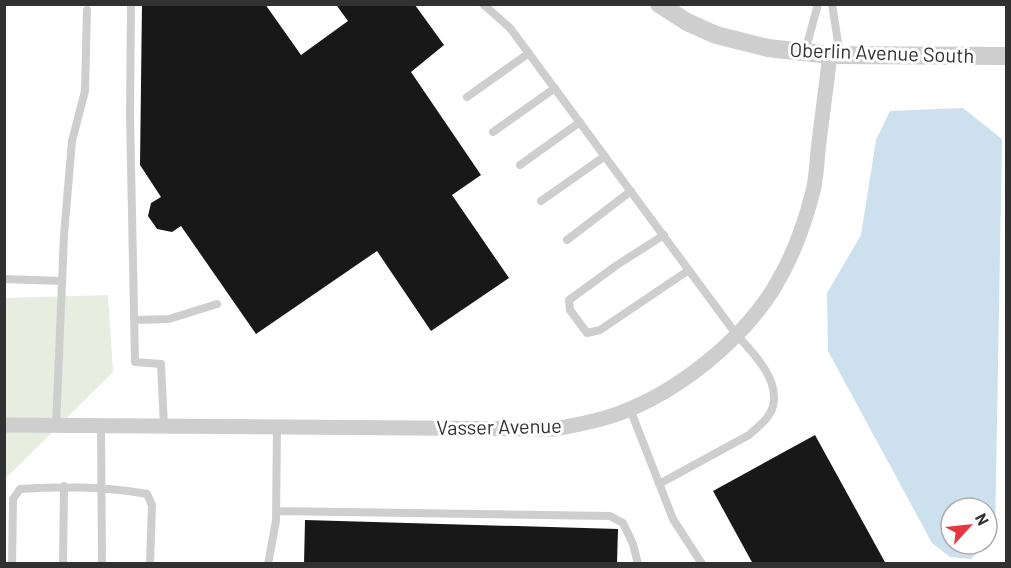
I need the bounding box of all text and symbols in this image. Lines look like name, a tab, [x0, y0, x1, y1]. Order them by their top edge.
street label: Oberlin Avenue South	[789, 37, 975, 67]
street label: Vasser Avenue	[436, 413, 562, 439]
north arrow	[939, 496, 999, 556]
text: N	[972, 510, 994, 528]

